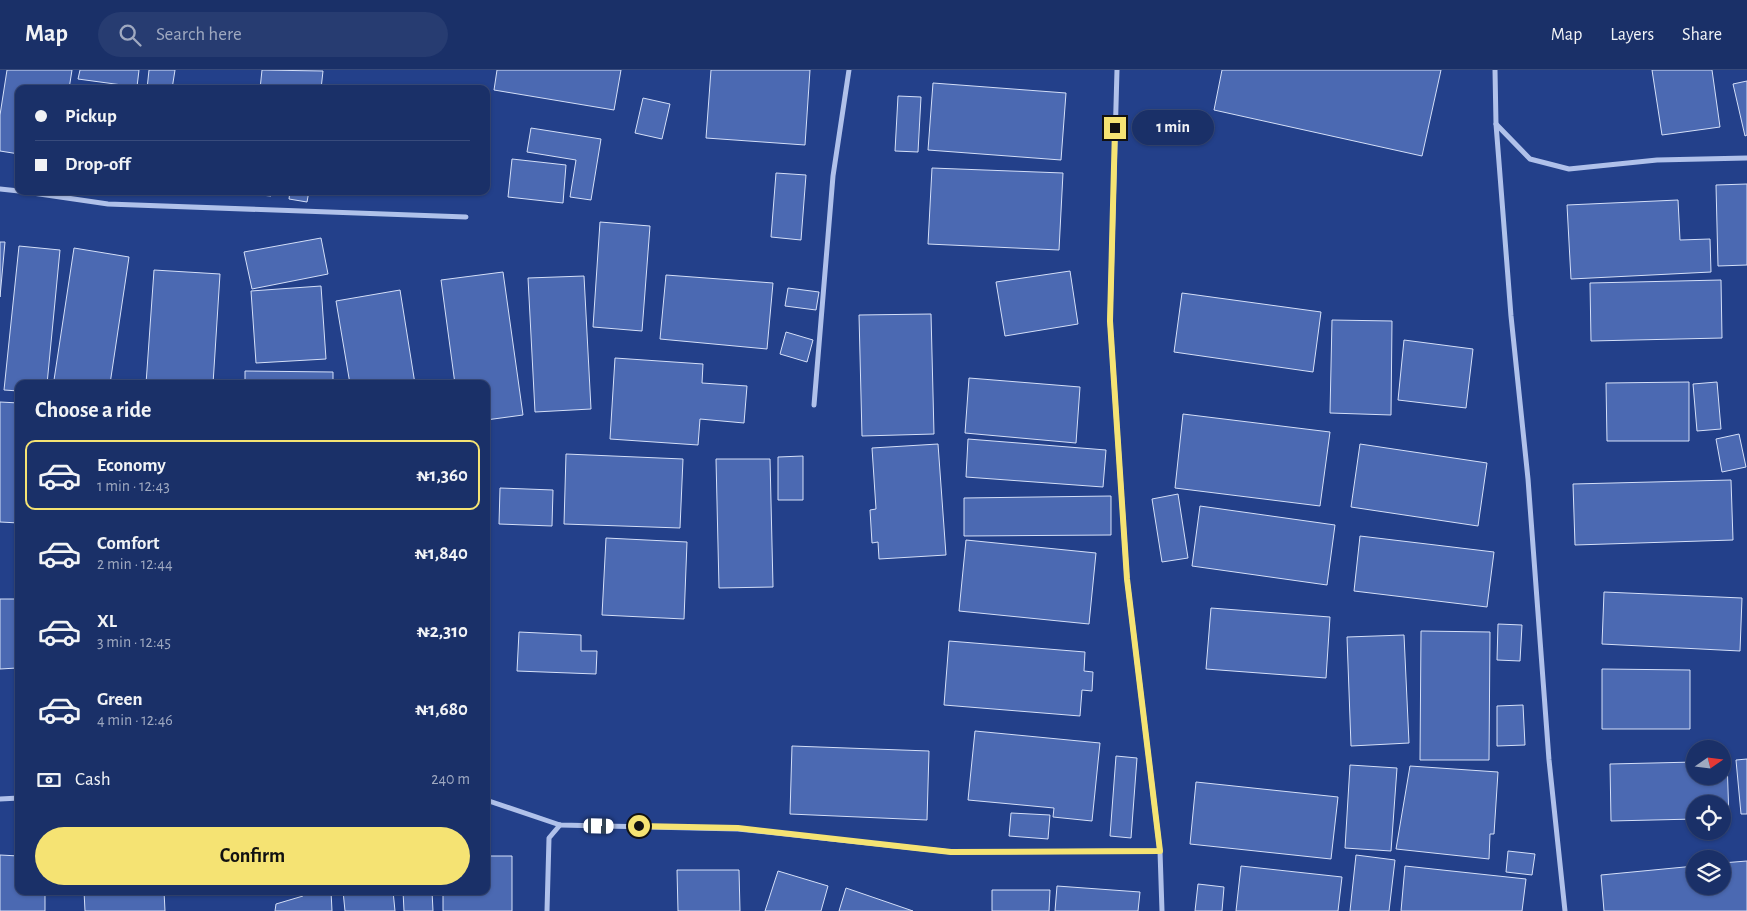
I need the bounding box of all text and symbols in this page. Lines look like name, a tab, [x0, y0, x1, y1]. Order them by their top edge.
search box	[98, 12, 448, 57]
icon: search	[116, 21, 144, 49]
text: Map	[25, 22, 68, 46]
text: Search here	[156, 25, 242, 44]
text: Map	[1551, 26, 1582, 44]
text: Layers	[1610, 26, 1654, 44]
text: Share	[1682, 26, 1722, 44]
text: Pickup	[65, 107, 117, 126]
callout: 1 min	[1132, 110, 1215, 146]
route end	[1104, 117, 1126, 139]
text: 1 min	[1156, 119, 1190, 135]
text: Drop-off	[65, 155, 130, 174]
text: Choose a ride	[35, 399, 151, 421]
icon: car	[37, 453, 82, 498]
text: Economy	[97, 456, 166, 475]
text: ₦1,360	[416, 466, 468, 485]
text: 1 min · 12:43	[97, 478, 170, 494]
icon: car	[37, 531, 82, 576]
text: Comfort	[97, 534, 159, 553]
text: ₦1,840	[415, 544, 468, 563]
text: 2 min · 12:44	[97, 556, 173, 572]
icon: car	[37, 609, 82, 654]
text: XL	[97, 612, 117, 631]
text: ₦2,310	[416, 622, 468, 641]
text: 3 min · 12:45	[97, 634, 171, 650]
icon: car	[37, 687, 82, 732]
text: Green	[97, 690, 143, 709]
text: ₦1,680	[415, 700, 468, 719]
text: 4 min · 12:46	[97, 712, 173, 728]
north arrow	[1686, 740, 1731, 785]
map controls	[1686, 740, 1731, 895]
icon: cash	[35, 766, 63, 794]
text: Cash	[75, 770, 111, 789]
text: 240 m	[431, 771, 470, 787]
button: locate	[1686, 795, 1731, 840]
route start	[628, 815, 650, 837]
car	[583, 818, 614, 834]
button: Confirm	[35, 827, 470, 885]
button: layers	[1686, 850, 1731, 895]

